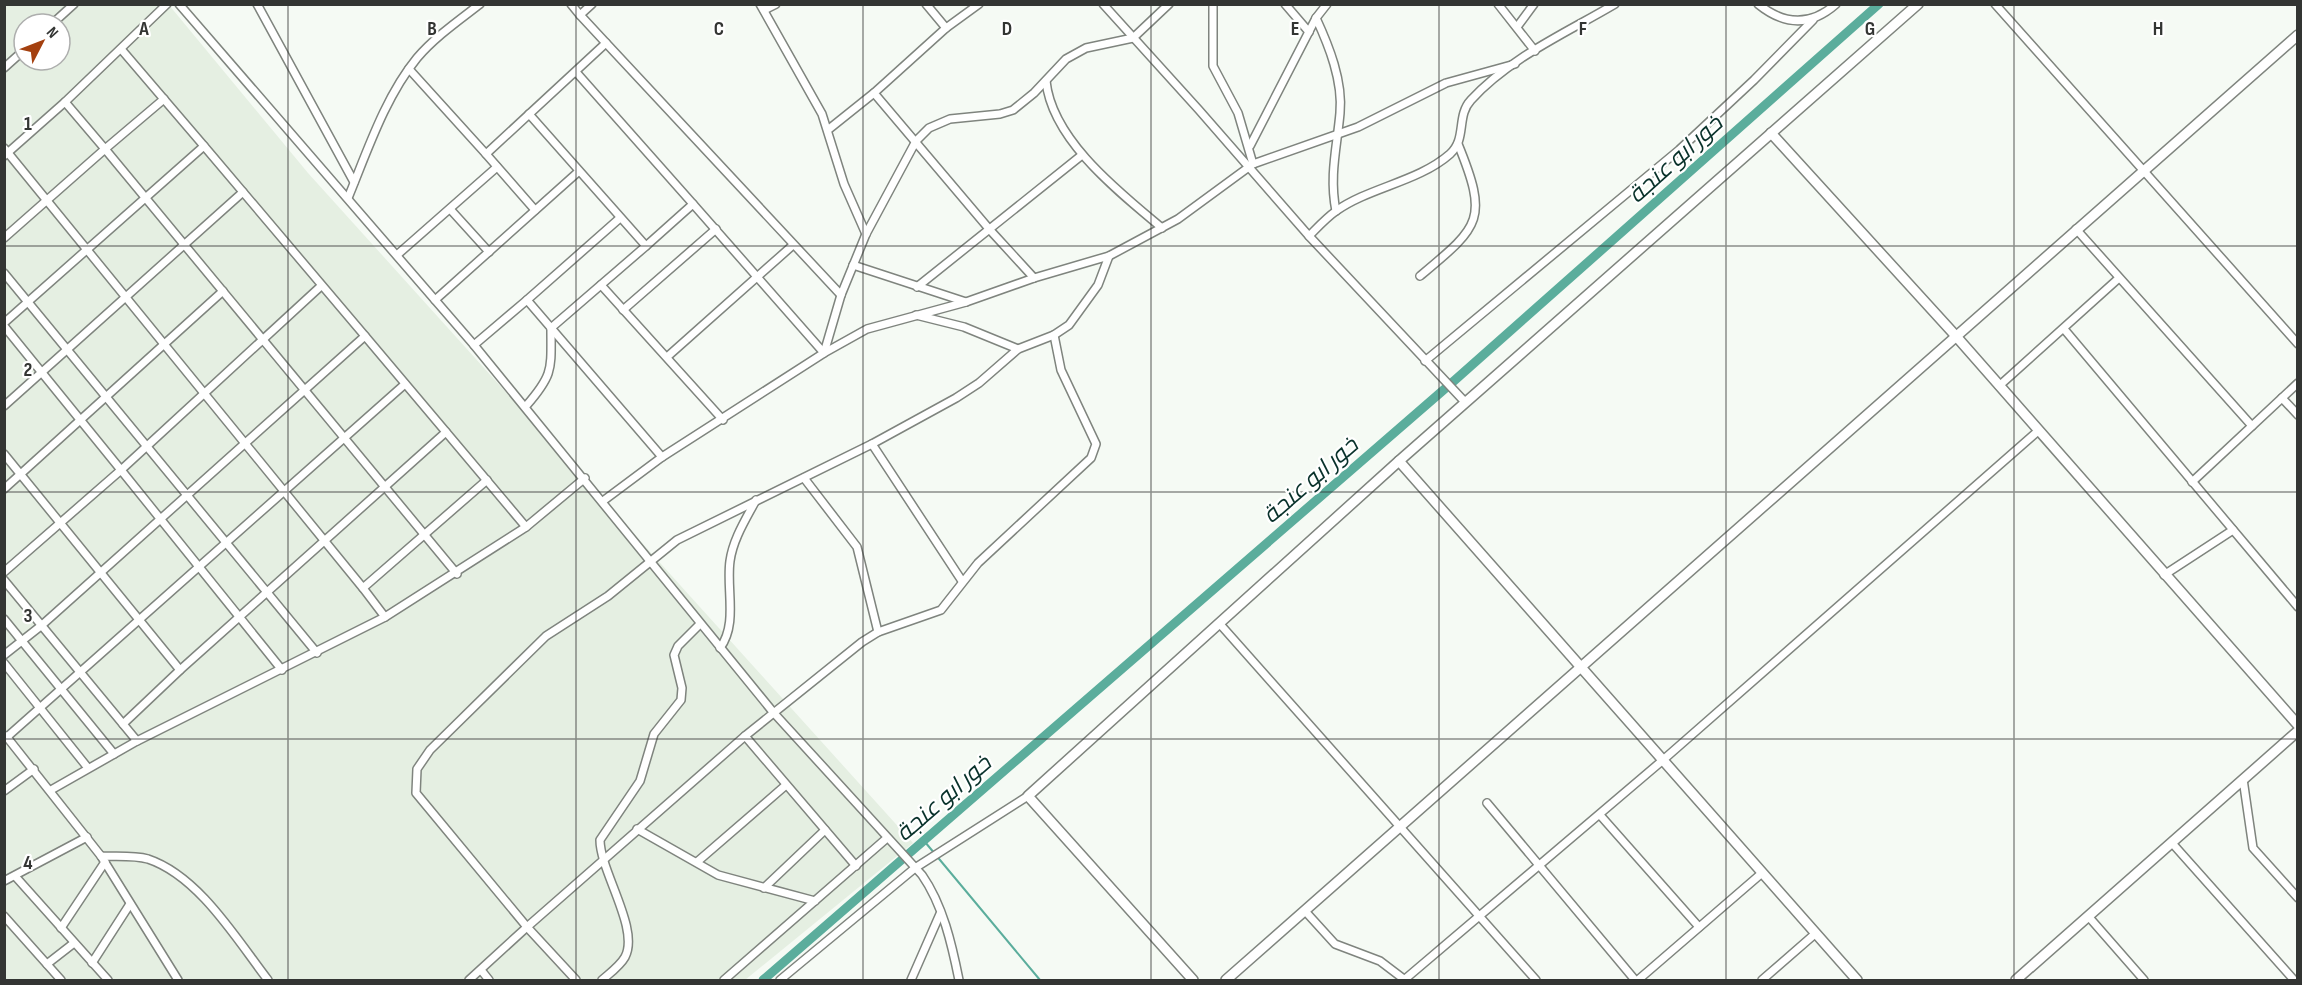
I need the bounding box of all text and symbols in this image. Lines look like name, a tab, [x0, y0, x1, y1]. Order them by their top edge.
north arrow	[12, 12, 72, 72]
text: A	[138, 17, 149, 41]
text: B	[427, 17, 437, 41]
text: C	[714, 17, 724, 41]
text: D	[1002, 17, 1012, 41]
text: E	[1291, 17, 1299, 41]
text: F	[1579, 17, 1587, 41]
text: G	[1865, 17, 1875, 41]
text: H	[2153, 17, 2163, 41]
text: N	[42, 23, 62, 42]
water label: خور ابو عنجة	[1622, 108, 1730, 209]
text: 1	[24, 112, 32, 136]
text: 2	[24, 358, 32, 382]
water label: خور ابو عنجة	[1256, 430, 1365, 530]
text: 3	[24, 604, 33, 628]
water label: خور ابو عنجة	[889, 748, 998, 848]
text: 4	[23, 851, 33, 875]

